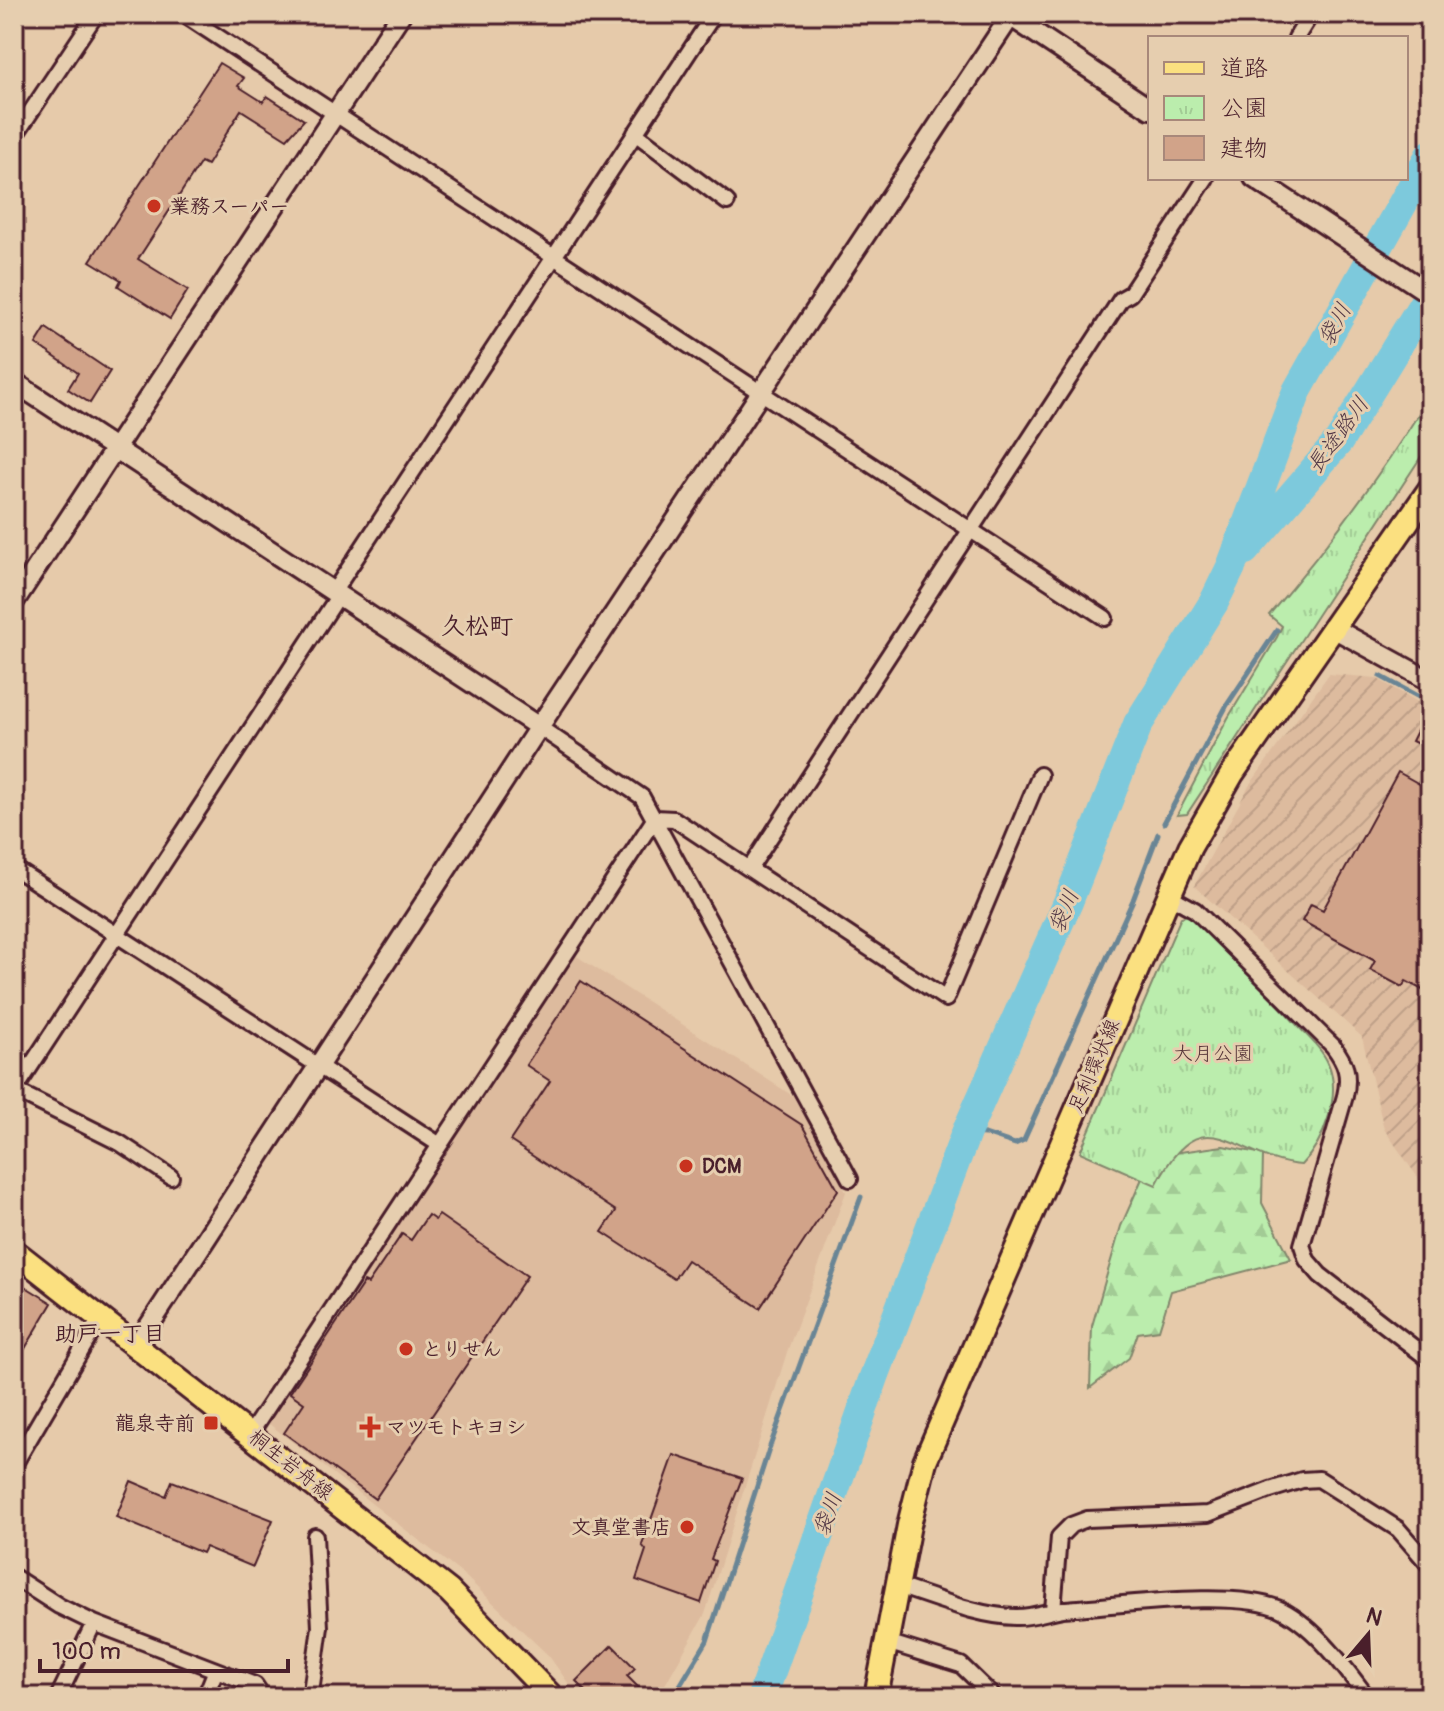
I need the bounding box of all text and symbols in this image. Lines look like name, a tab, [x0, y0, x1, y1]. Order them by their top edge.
legend	[1148, 36, 1408, 180]
text: 道路	[1220, 54, 1268, 83]
text: 公園	[1220, 94, 1268, 123]
text: 建物	[1220, 134, 1268, 163]
place label: 業務スーパー	[170, 194, 289, 219]
marker: 業務スーパー	[145, 197, 163, 215]
water label: 袋川	[1312, 298, 1358, 350]
water label: 長途路川	[1301, 391, 1375, 479]
district label: 久松町	[441, 612, 513, 641]
water label: 袋川	[1043, 885, 1085, 937]
street label: 足利環状線	[1063, 1015, 1125, 1117]
park label: 大月公園	[1173, 1041, 1253, 1066]
place label: DCM	[702, 1154, 741, 1179]
marker: DCM	[677, 1157, 695, 1175]
district label: 助戸一丁目	[55, 1320, 165, 1348]
place label: とりせん	[422, 1337, 502, 1362]
marker: とりせん	[397, 1340, 415, 1358]
place label: 龍泉寺前	[115, 1411, 195, 1436]
marker: 龍泉寺前	[202, 1414, 220, 1432]
place label: マツモトキヨシ	[386, 1415, 526, 1440]
marker: マツモトキヨシ	[361, 1418, 379, 1436]
street label: 桐生岩舟線	[244, 1424, 338, 1506]
water label: 袋川	[807, 1489, 849, 1539]
place label: 文真堂書店	[571, 1515, 671, 1540]
marker: 文真堂書店	[678, 1518, 696, 1536]
north arrow	[1328, 1595, 1408, 1675]
text: N	[1363, 1601, 1386, 1633]
scale bar	[40, 1623, 288, 1673]
text: 100 m	[52, 1637, 121, 1666]

